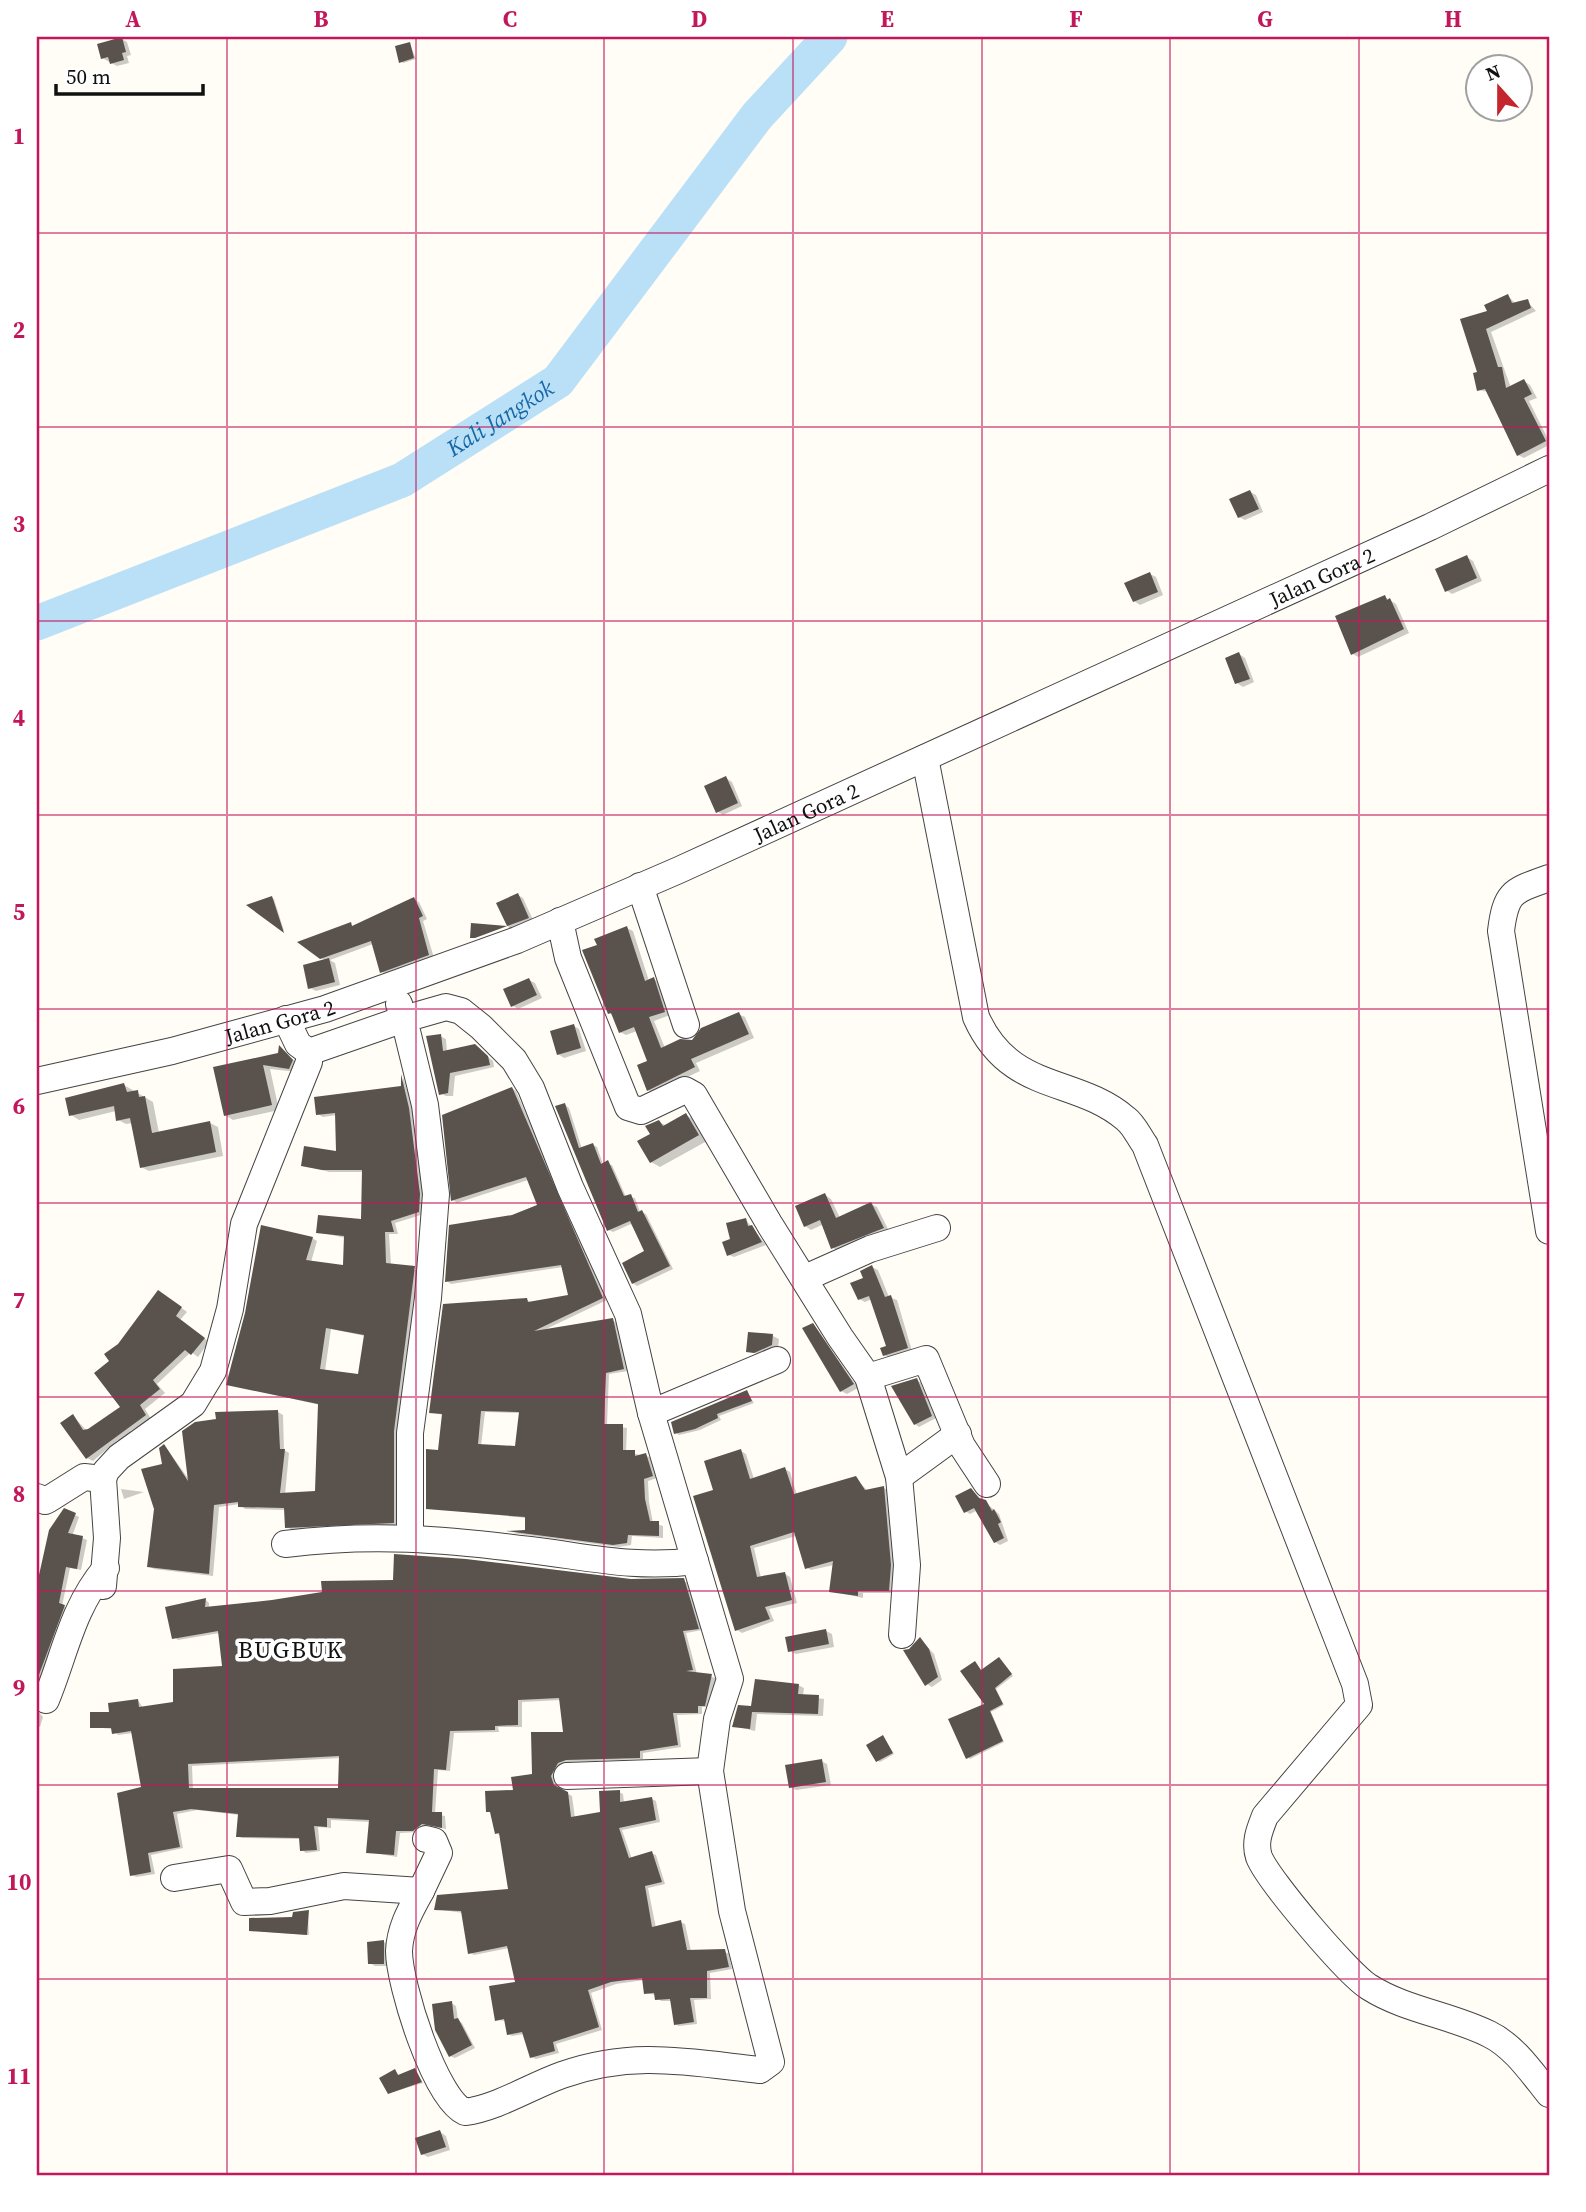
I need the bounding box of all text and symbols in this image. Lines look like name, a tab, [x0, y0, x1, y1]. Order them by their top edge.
text: A	[125, 3, 141, 35]
text: B	[314, 3, 329, 35]
text: C	[503, 3, 517, 35]
text: D	[691, 3, 707, 35]
text: E	[880, 3, 894, 35]
text: F	[1069, 3, 1083, 35]
text: G	[1257, 3, 1273, 35]
text: H	[1444, 3, 1462, 35]
scale bar	[56, 52, 203, 96]
north arrow	[1464, 52, 1534, 122]
text: N	[1482, 57, 1504, 87]
text: 50 m	[66, 62, 111, 91]
text: 1	[13, 120, 25, 152]
text: 2	[13, 314, 25, 346]
water label: Kali Jangkok	[439, 372, 560, 464]
text: 3	[13, 508, 25, 540]
street label: Jalan Gora 2	[1263, 540, 1379, 614]
text: 4	[13, 702, 25, 734]
street label: Jalan Gora 2	[748, 775, 863, 849]
text: 5	[13, 896, 25, 928]
street label: Jalan Gora 2	[220, 992, 339, 1051]
text: 6	[13, 1090, 25, 1122]
text: 7	[13, 1284, 25, 1316]
text: 8	[13, 1478, 25, 1510]
district label: BUGBUK	[238, 1633, 344, 1666]
text: 9	[13, 1672, 25, 1704]
text: 10	[7, 1866, 31, 1898]
text: 11	[7, 2060, 31, 2092]

